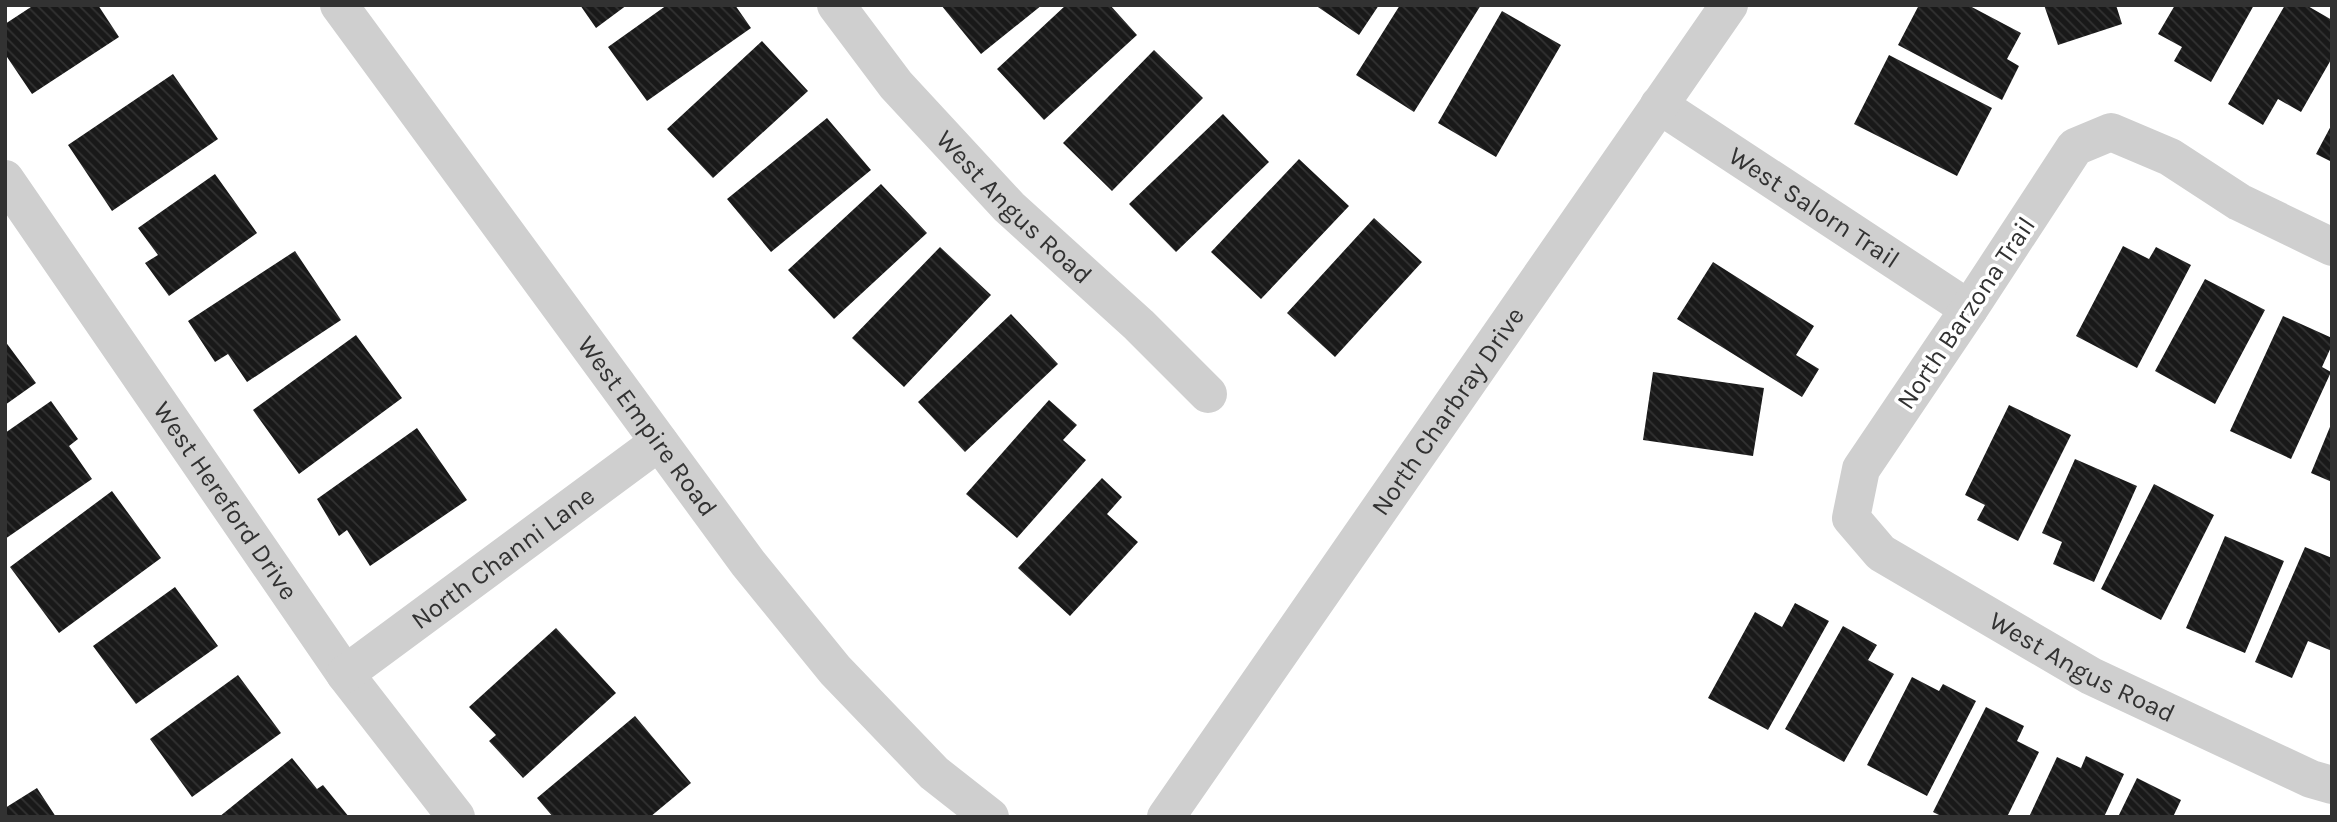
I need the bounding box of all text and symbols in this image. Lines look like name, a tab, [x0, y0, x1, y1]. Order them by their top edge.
street label: West Angus Road	[930, 124, 1099, 290]
street label: West Salorn Trail	[1723, 140, 1906, 275]
street label: North Barzona Trail	[1890, 211, 2042, 415]
street label: North Charbray Drive	[1364, 301, 1530, 521]
street label: West Empire Road	[571, 330, 724, 522]
street label: West Hereford Drive	[147, 395, 305, 606]
street label: North Channi Lane	[405, 480, 600, 635]
street label: West Angus Road	[1984, 604, 2180, 729]

